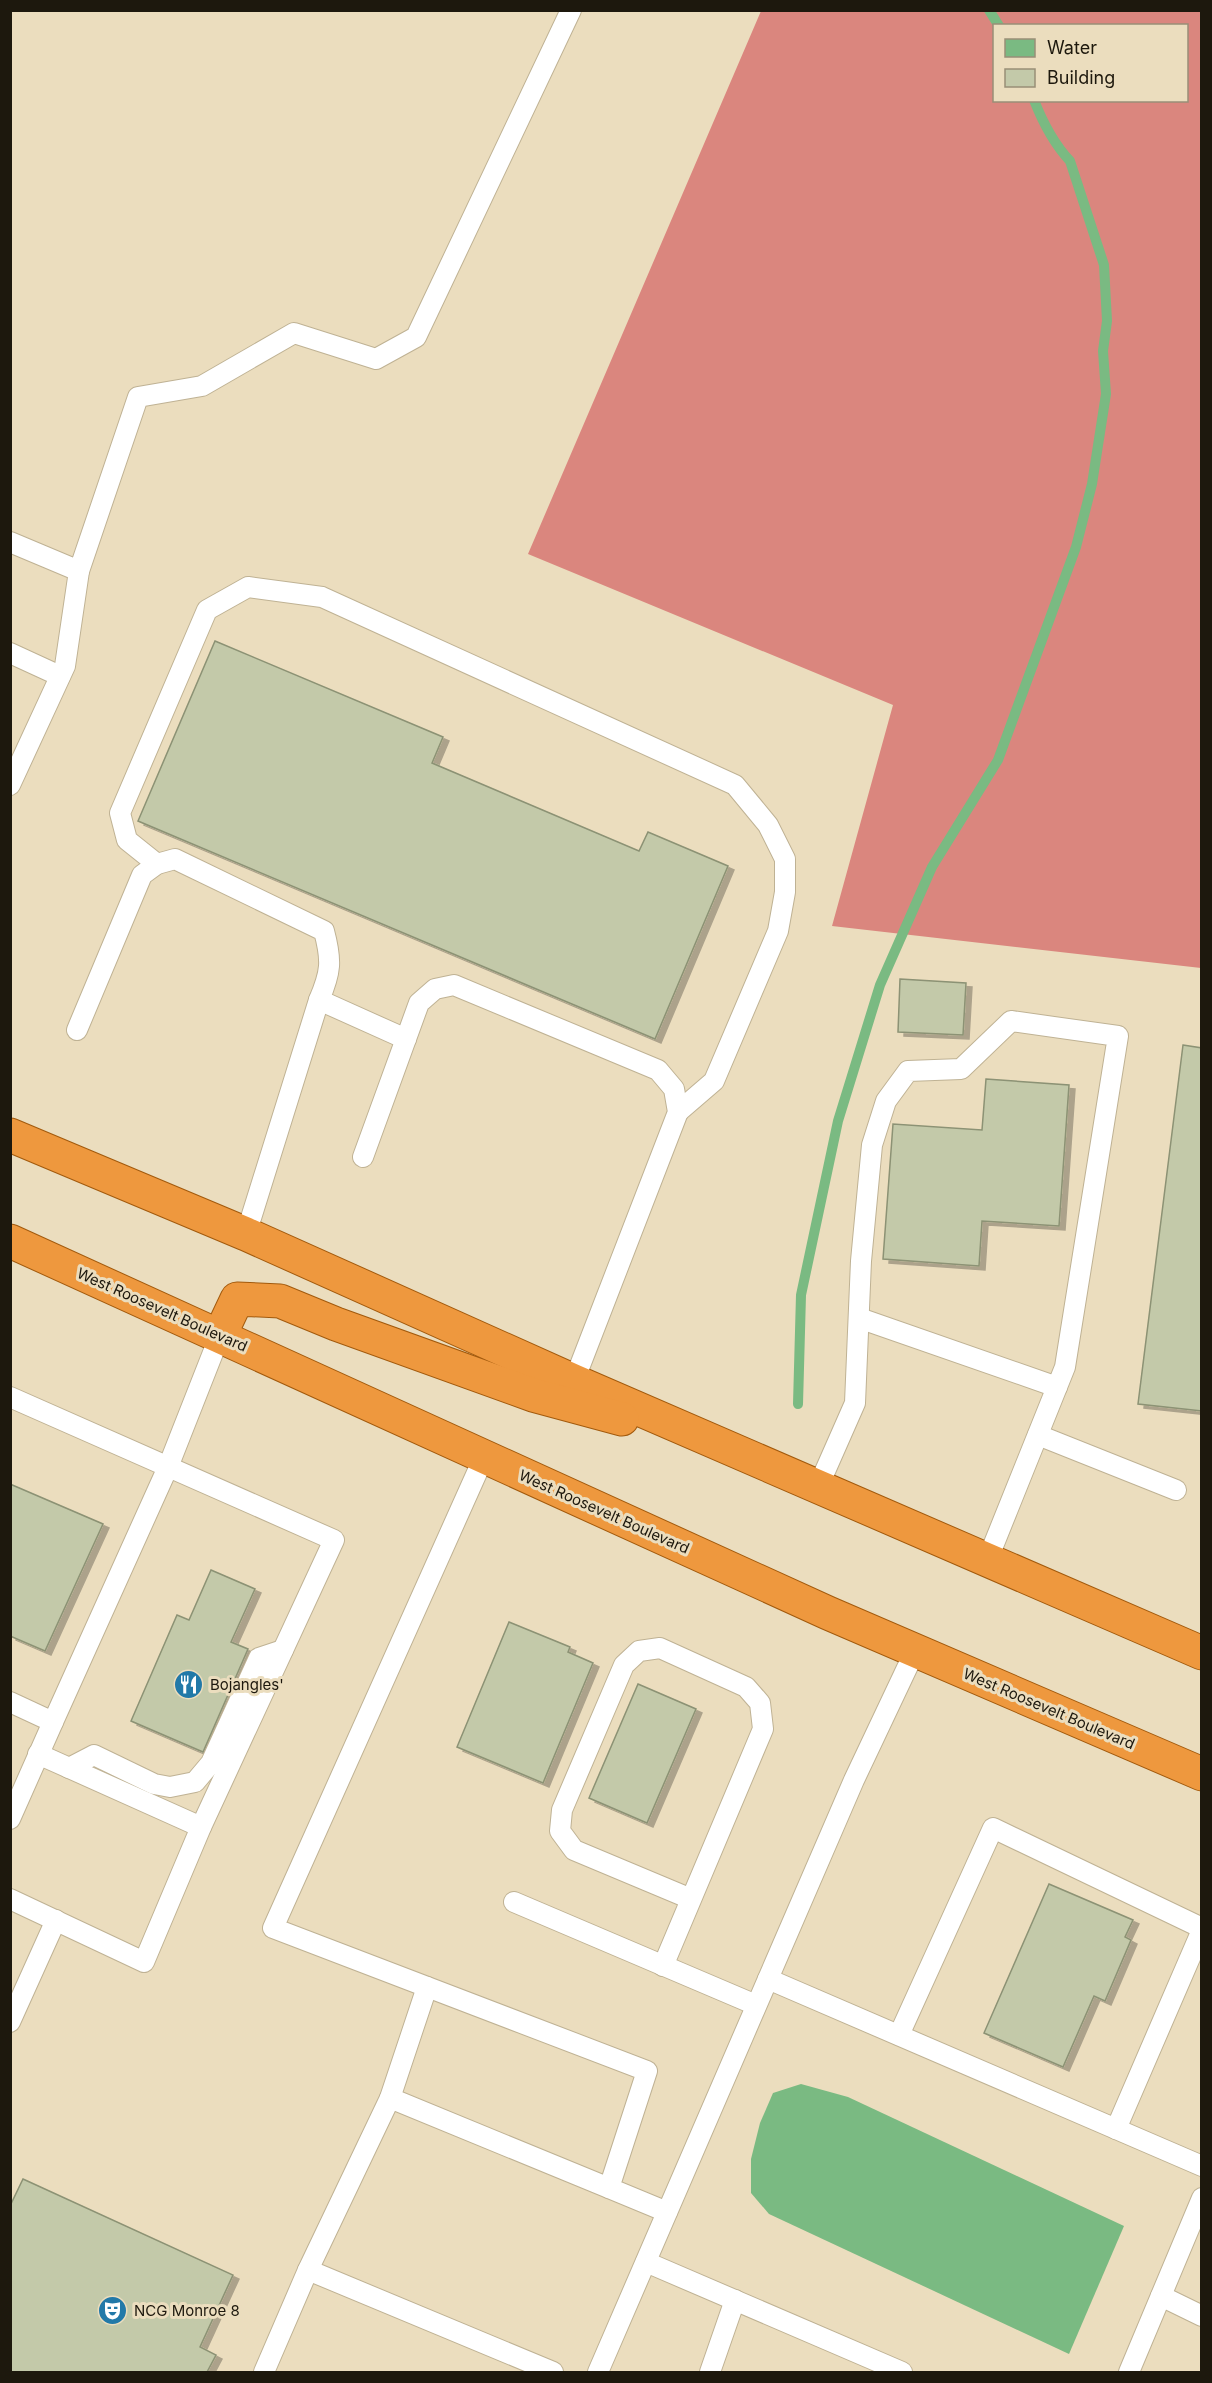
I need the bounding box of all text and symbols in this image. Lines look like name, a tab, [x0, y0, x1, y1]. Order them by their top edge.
legend	[993, 24, 1188, 102]
text: Water	[1047, 37, 1097, 58]
text: Building	[1047, 67, 1115, 88]
street label: West Roosevelt Boulevard	[74, 1263, 250, 1356]
street label: West Roosevelt Boulevard	[516, 1465, 692, 1558]
street label: West Roosevelt Boulevard	[961, 1664, 1138, 1753]
restaurant icon: Bojangles'	[173, 1669, 205, 1701]
place label: Bojangles'	[210, 1675, 284, 1694]
theatre icon: NCG Monroe 8	[97, 2295, 129, 2327]
place label: NCG Monroe 8	[134, 2301, 240, 2320]

